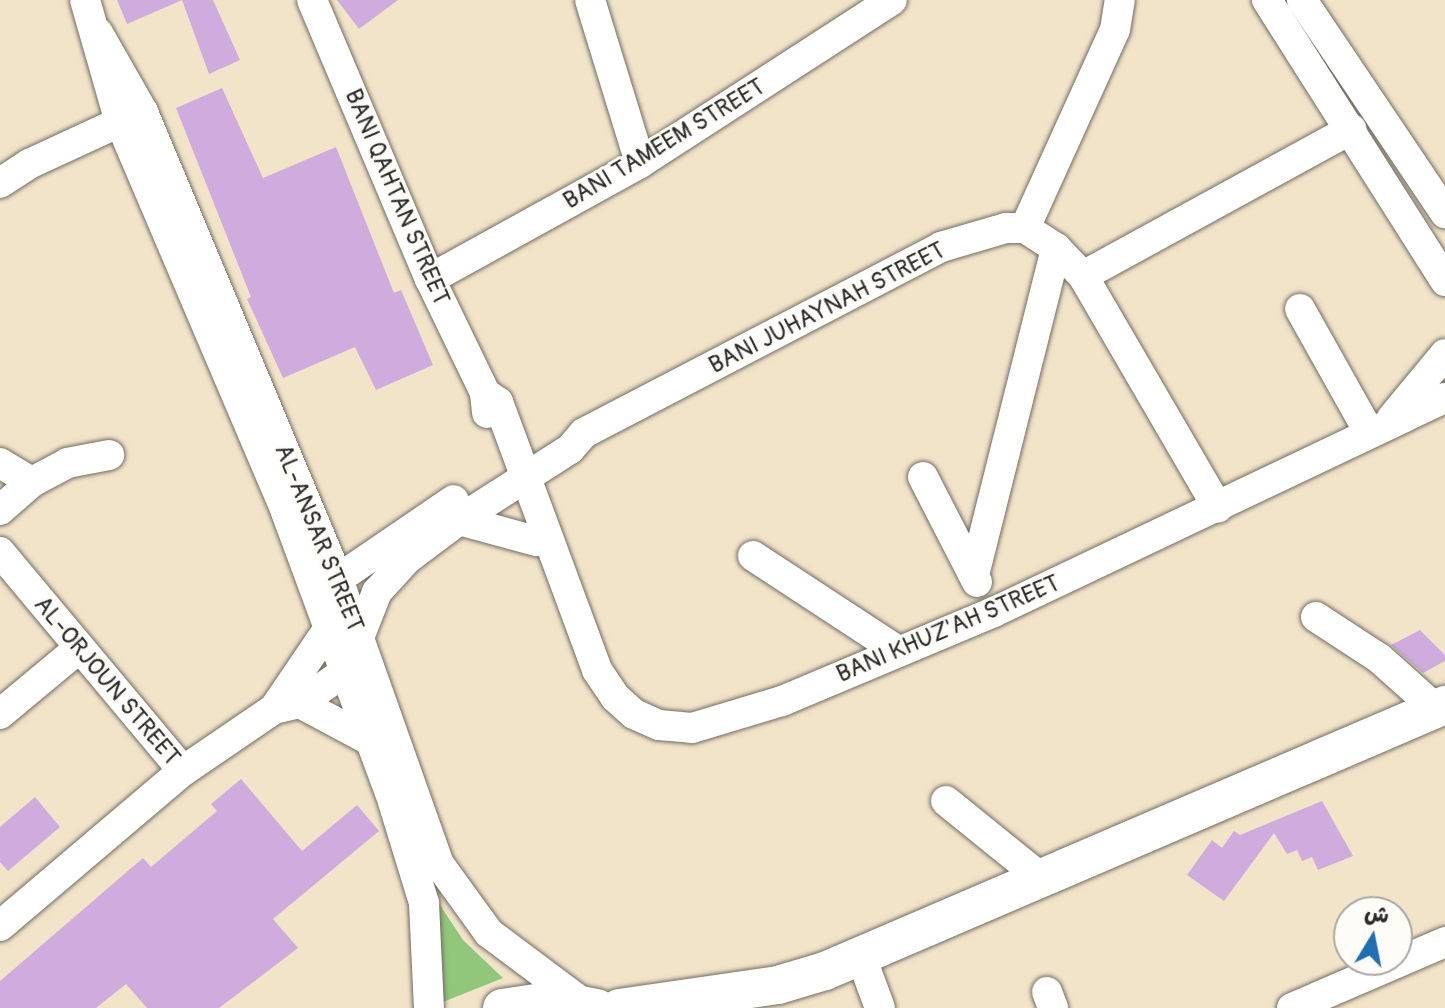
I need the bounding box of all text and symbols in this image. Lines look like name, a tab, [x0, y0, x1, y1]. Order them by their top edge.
street label: BANI TAMEEM STREET	[558, 72, 770, 216]
street label: BANI QAHTAN STREET	[338, 85, 456, 309]
street label: BANI JUHAYNAH STREET	[704, 236, 950, 380]
street label: AL-ANSAR STREET	[268, 440, 370, 636]
street label: BANI KHUZ'AH STREET	[832, 569, 1064, 689]
street label: AL-ORJOUN STREET	[28, 591, 186, 771]
north arrow	[1333, 896, 1413, 976]
text: ش	[1362, 898, 1391, 930]

